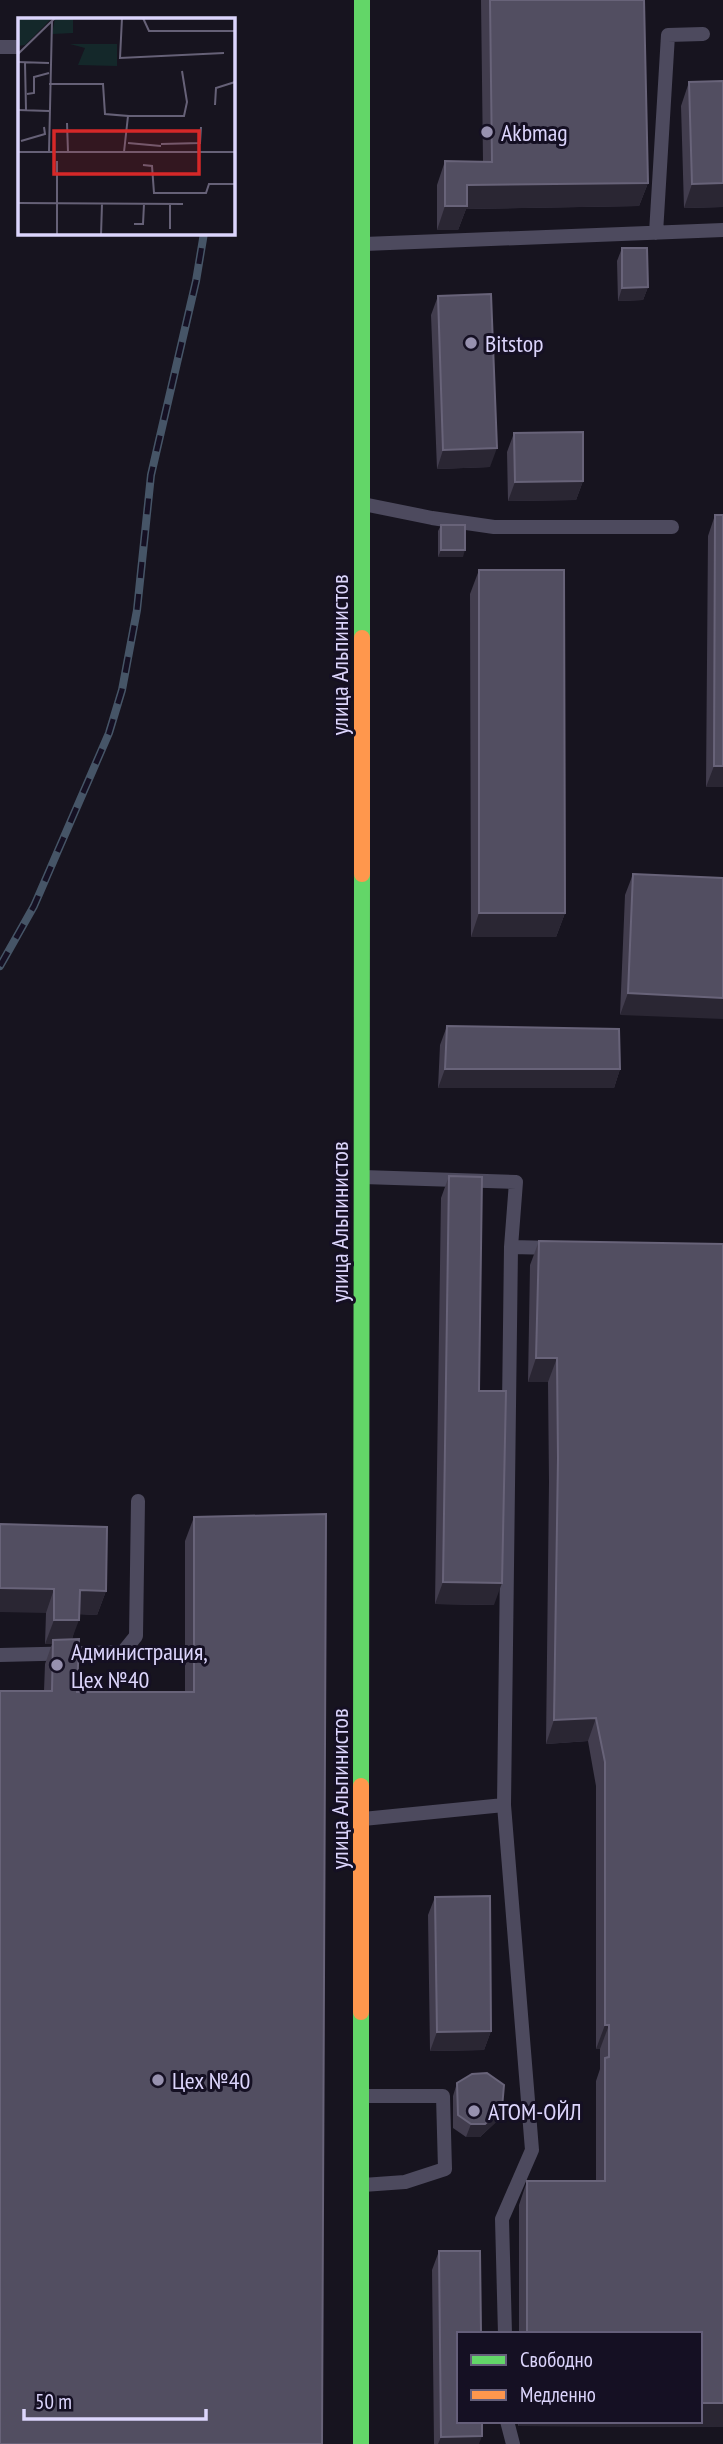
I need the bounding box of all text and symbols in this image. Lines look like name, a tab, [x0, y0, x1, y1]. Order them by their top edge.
inset map	[18, 18, 234, 234]
place label: Akbmag	[501, 117, 568, 148]
marker: Akbmag	[479, 124, 495, 140]
place label: Bitstop	[485, 328, 543, 359]
marker: Bitstop	[463, 335, 479, 351]
street label: улица Альпинистов	[324, 574, 355, 736]
street label: улица Альпинистов	[324, 1141, 355, 1303]
place label: Администрация, Цех №40	[71, 1636, 208, 1695]
marker: Администрация, Цех №40	[49, 1657, 65, 1673]
street label: улица Альпинистов	[324, 1708, 355, 1870]
place label: Цех №40	[172, 2065, 250, 2096]
marker: Цех №40	[150, 2072, 166, 2088]
place label: АТОМ-ОЙЛ	[488, 2096, 582, 2127]
marker: АТОМ-ОЙЛ	[466, 2103, 482, 2119]
legend	[457, 2332, 702, 2423]
text: Свободно	[520, 2346, 593, 2373]
scale bar	[24, 2378, 206, 2422]
text: Медленно	[520, 2381, 596, 2408]
text: 50 m	[35, 2388, 72, 2415]

